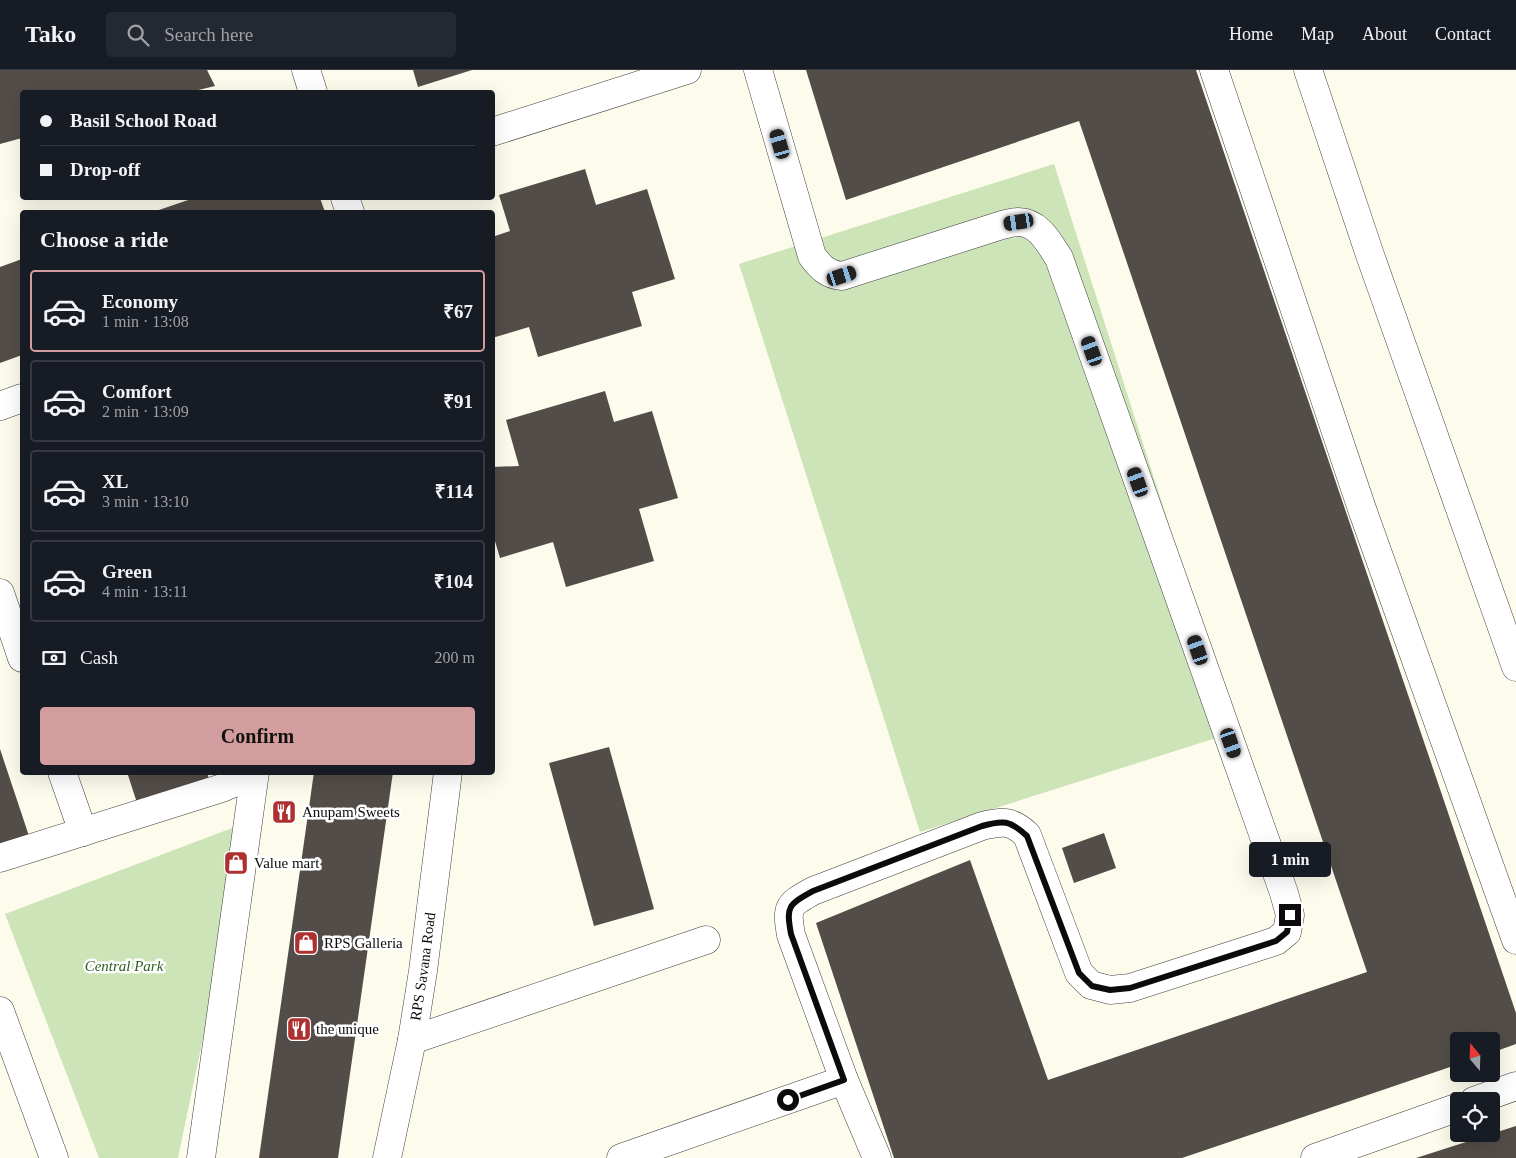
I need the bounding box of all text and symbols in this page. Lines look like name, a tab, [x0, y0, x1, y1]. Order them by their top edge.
search box	[106, 12, 456, 57]
text: Tako	[25, 21, 76, 47]
icon: search	[124, 21, 152, 49]
text: Search here	[164, 24, 253, 45]
text: Home	[1229, 24, 1273, 44]
text: Map	[1301, 24, 1334, 44]
text: About	[1362, 24, 1407, 44]
text: Contact	[1435, 24, 1491, 44]
text: Basil School Road	[70, 110, 217, 131]
car	[768, 128, 791, 160]
text: Drop-off	[70, 159, 140, 180]
car	[1003, 212, 1034, 232]
text: Choose a ride	[40, 227, 168, 252]
car	[825, 264, 858, 288]
icon: car	[42, 289, 87, 334]
text: Economy	[102, 291, 178, 312]
text: ₹67	[443, 301, 473, 322]
text: 1 min · 13:08	[102, 313, 189, 330]
car	[1079, 334, 1104, 368]
icon: car	[42, 379, 87, 424]
text: Comfort	[102, 381, 172, 402]
text: ₹91	[443, 391, 473, 412]
text: 2 min · 13:09	[102, 403, 189, 420]
car	[1125, 465, 1150, 499]
icon: car	[42, 469, 87, 514]
text: XL	[102, 471, 128, 492]
text: ₹114	[435, 481, 473, 502]
text: 3 min · 13:10	[102, 493, 189, 510]
icon: car	[42, 559, 87, 604]
text: Green	[102, 561, 152, 582]
text: ₹104	[434, 571, 473, 592]
text: 4 min · 13:11	[102, 583, 188, 600]
car	[1186, 633, 1209, 667]
icon: cash	[40, 644, 68, 672]
text: Cash	[80, 647, 118, 668]
text: 200 m	[435, 649, 475, 666]
button: Confirm	[40, 707, 475, 765]
car	[1219, 726, 1242, 760]
restaurant icon: Anupam Sweets	[271, 799, 297, 825]
place label: Anupam Sweets	[302, 804, 400, 820]
callout: 1 min	[1249, 842, 1331, 878]
shop icon: Value mart	[223, 850, 249, 876]
text: 1 min	[1271, 851, 1309, 868]
place label: Value mart	[254, 855, 320, 871]
route end	[1279, 904, 1301, 926]
street label: RPS Savana Road	[407, 911, 438, 1022]
shop icon: RPS Galleria	[293, 930, 319, 956]
place label: RPS Galleria	[324, 935, 403, 951]
park label: Central Park	[85, 958, 164, 974]
restaurant icon: the unique	[286, 1016, 312, 1042]
place label: the unique	[316, 1021, 379, 1037]
north arrow	[1450, 1032, 1500, 1082]
map controls	[1450, 1032, 1500, 1142]
route start	[777, 1089, 799, 1111]
button: locate	[1450, 1092, 1500, 1142]

